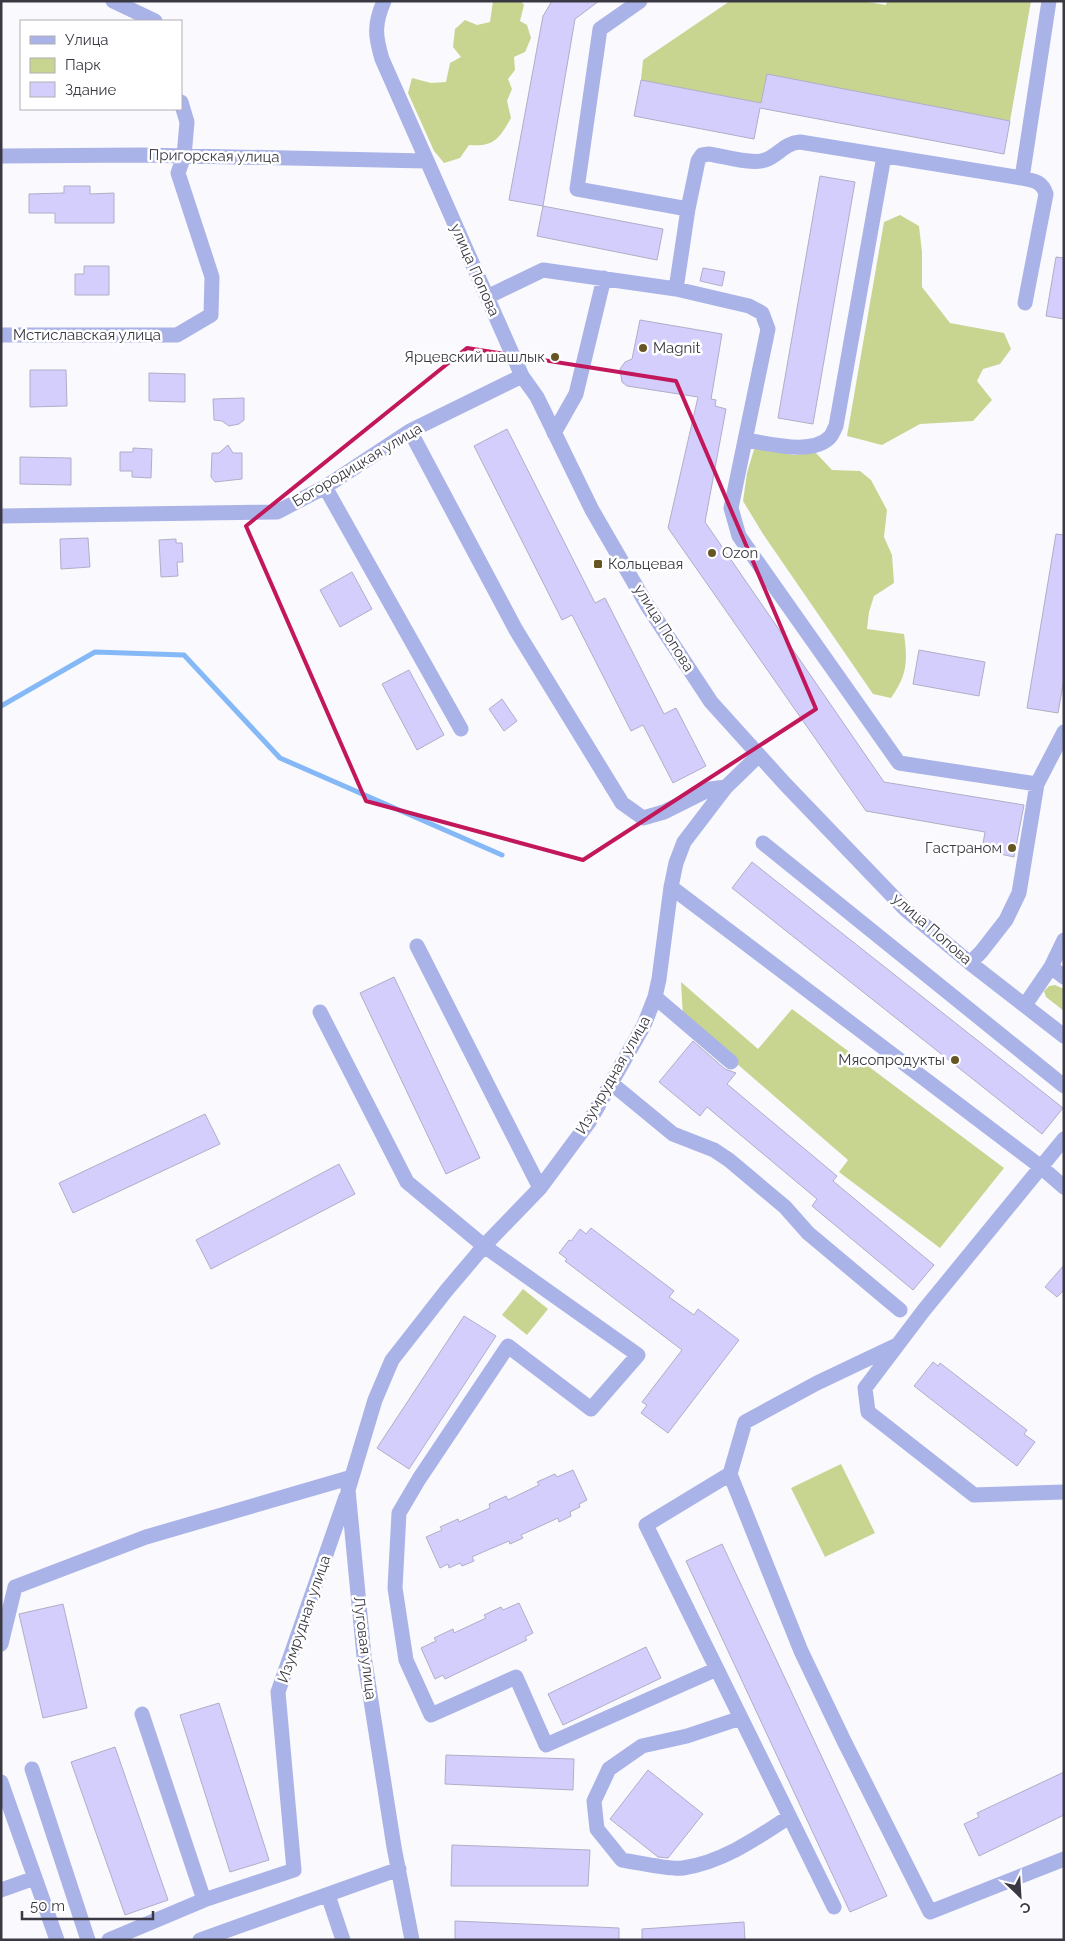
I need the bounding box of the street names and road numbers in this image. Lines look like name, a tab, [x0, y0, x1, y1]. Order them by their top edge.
street label: Пригорская улица	[148, 146, 280, 166]
street label: улица Попова	[447, 221, 503, 319]
street label: Мстиславская улица	[13, 326, 161, 344]
street label: Богородицкая улица	[289, 419, 425, 511]
street label: улица Попова	[630, 581, 698, 675]
street label: улица Попова	[889, 890, 975, 968]
street label: Изумрудная улица	[572, 1013, 654, 1137]
street label: Изумрудная улица	[274, 1553, 334, 1685]
street label: Луговая улица	[350, 1595, 380, 1701]

